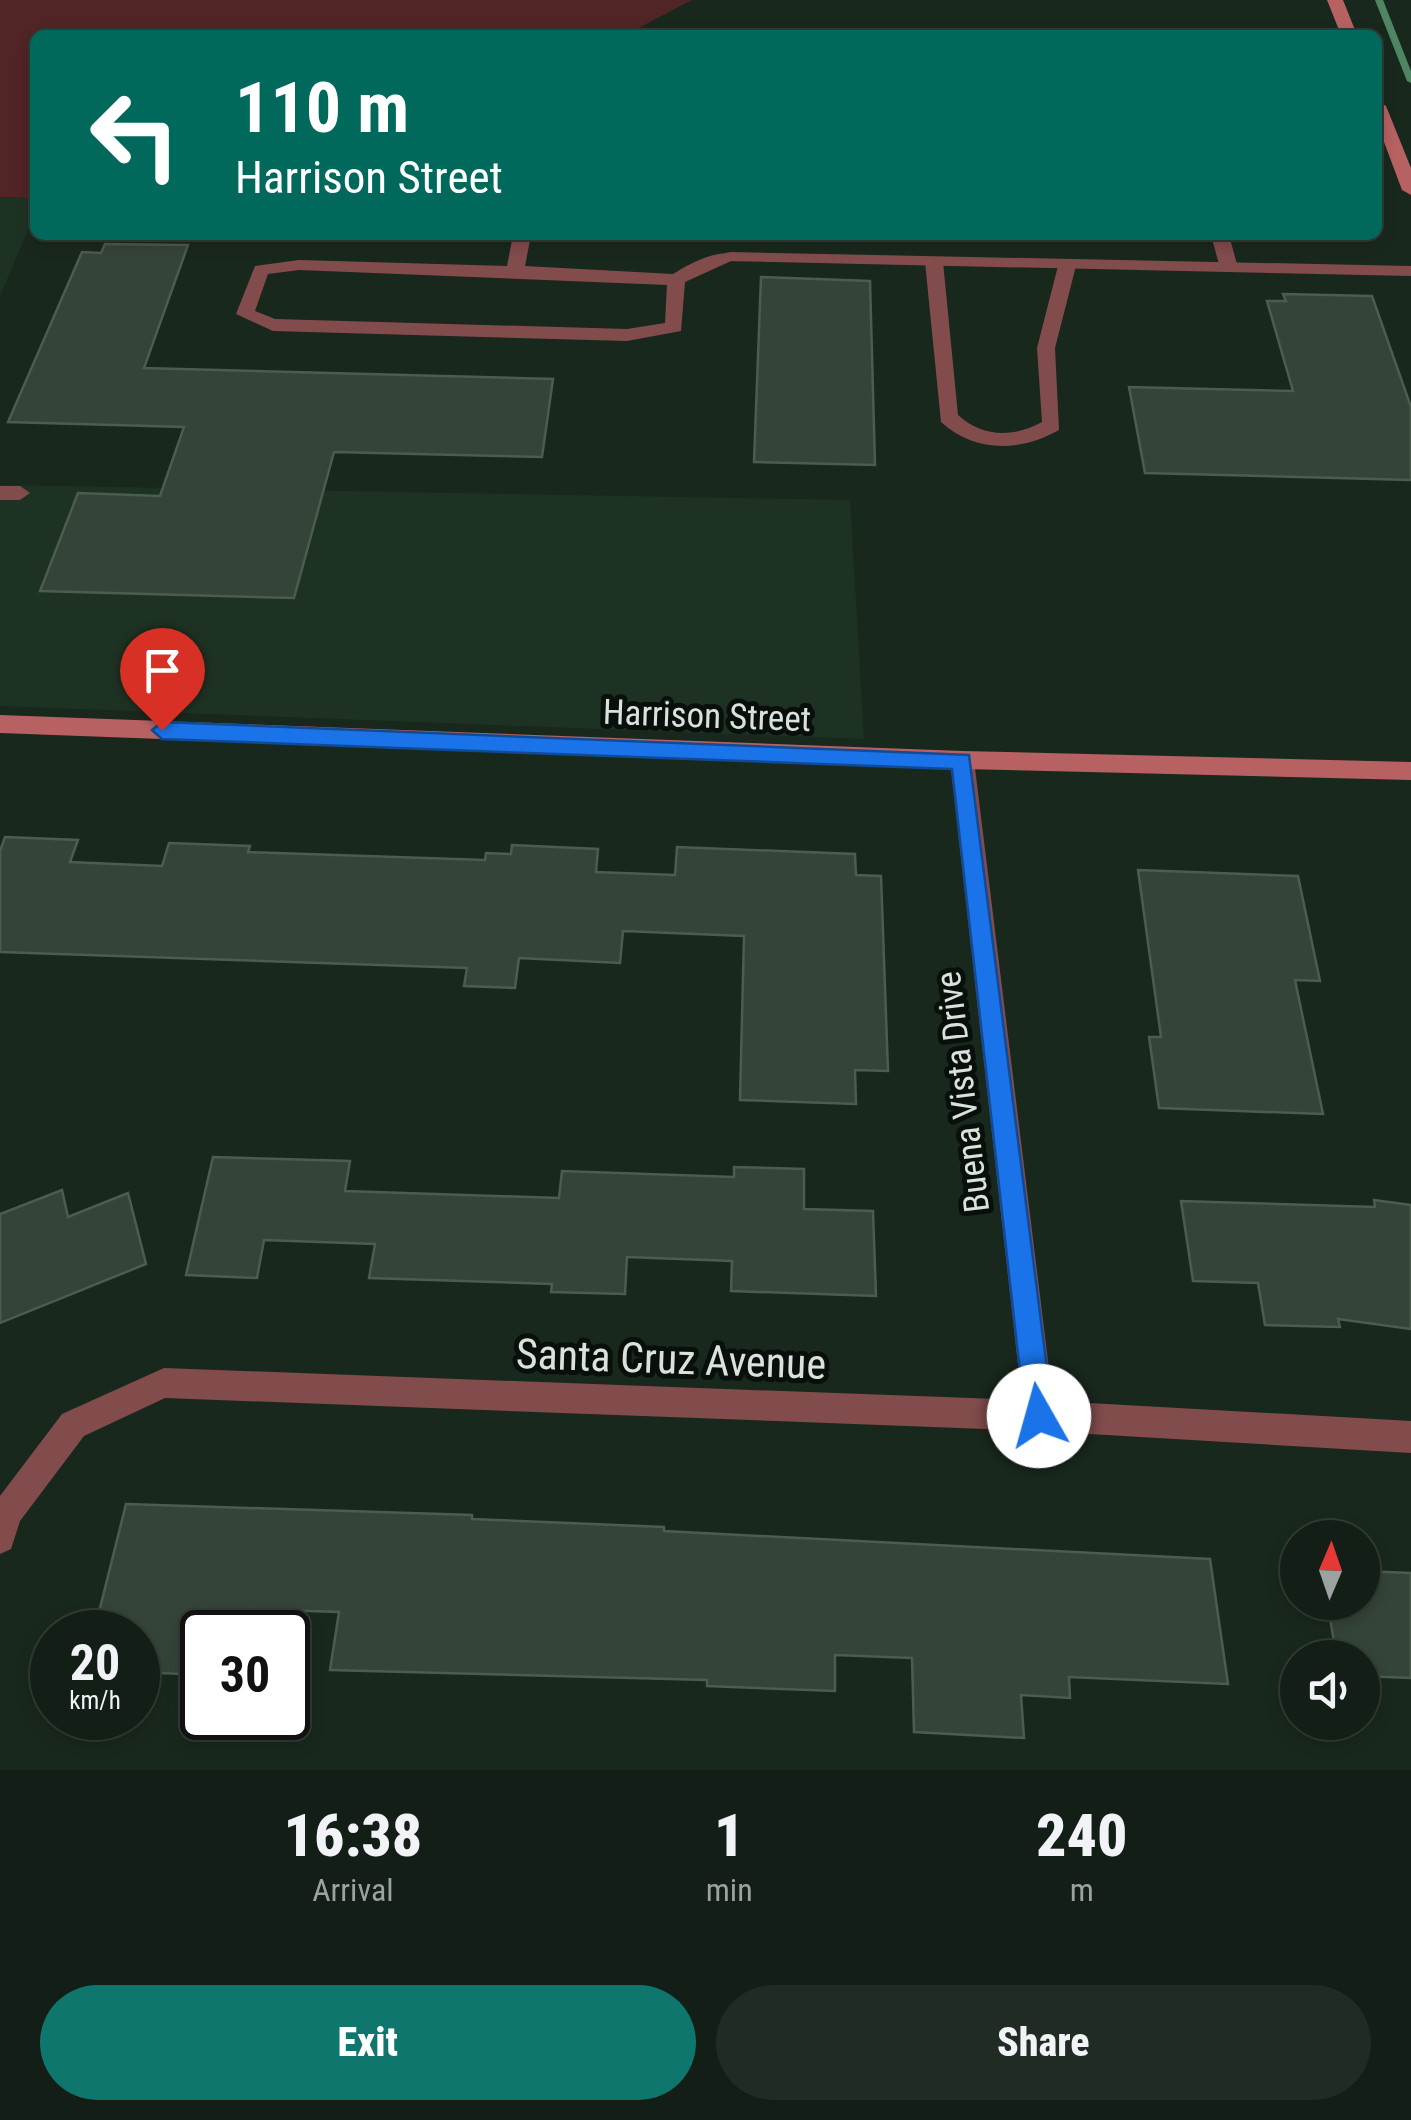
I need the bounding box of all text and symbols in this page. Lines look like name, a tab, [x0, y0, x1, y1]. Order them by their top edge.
text: 110 m	[235, 67, 409, 149]
icon: left	[70, 70, 200, 200]
text: Harrison Street	[235, 151, 503, 204]
pin	[120, 628, 205, 731]
icon: arrive	[135, 643, 190, 698]
street label: Harrison Street	[602, 692, 812, 740]
street label: Buena Vista Drive	[928, 969, 998, 1215]
street label: Santa Cruz Avenue	[515, 1329, 827, 1389]
position arrow	[987, 1364, 1091, 1468]
north arrow	[1280, 1520, 1380, 1620]
map controls	[1280, 1520, 1380, 1740]
speed limit sign: 30	[180, 1610, 310, 1740]
text: 20	[70, 1634, 120, 1692]
button: sound	[1280, 1640, 1380, 1740]
text: km/h	[69, 1686, 121, 1715]
text: 16:38	[283, 1800, 422, 1871]
text: 1	[714, 1800, 744, 1871]
text: 240	[1036, 1800, 1128, 1871]
text: Arrival	[312, 1871, 394, 1909]
text: min	[706, 1871, 753, 1909]
text: m	[1070, 1871, 1094, 1909]
button: Exit	[40, 1985, 696, 2100]
button: Share	[716, 1985, 1371, 2100]

